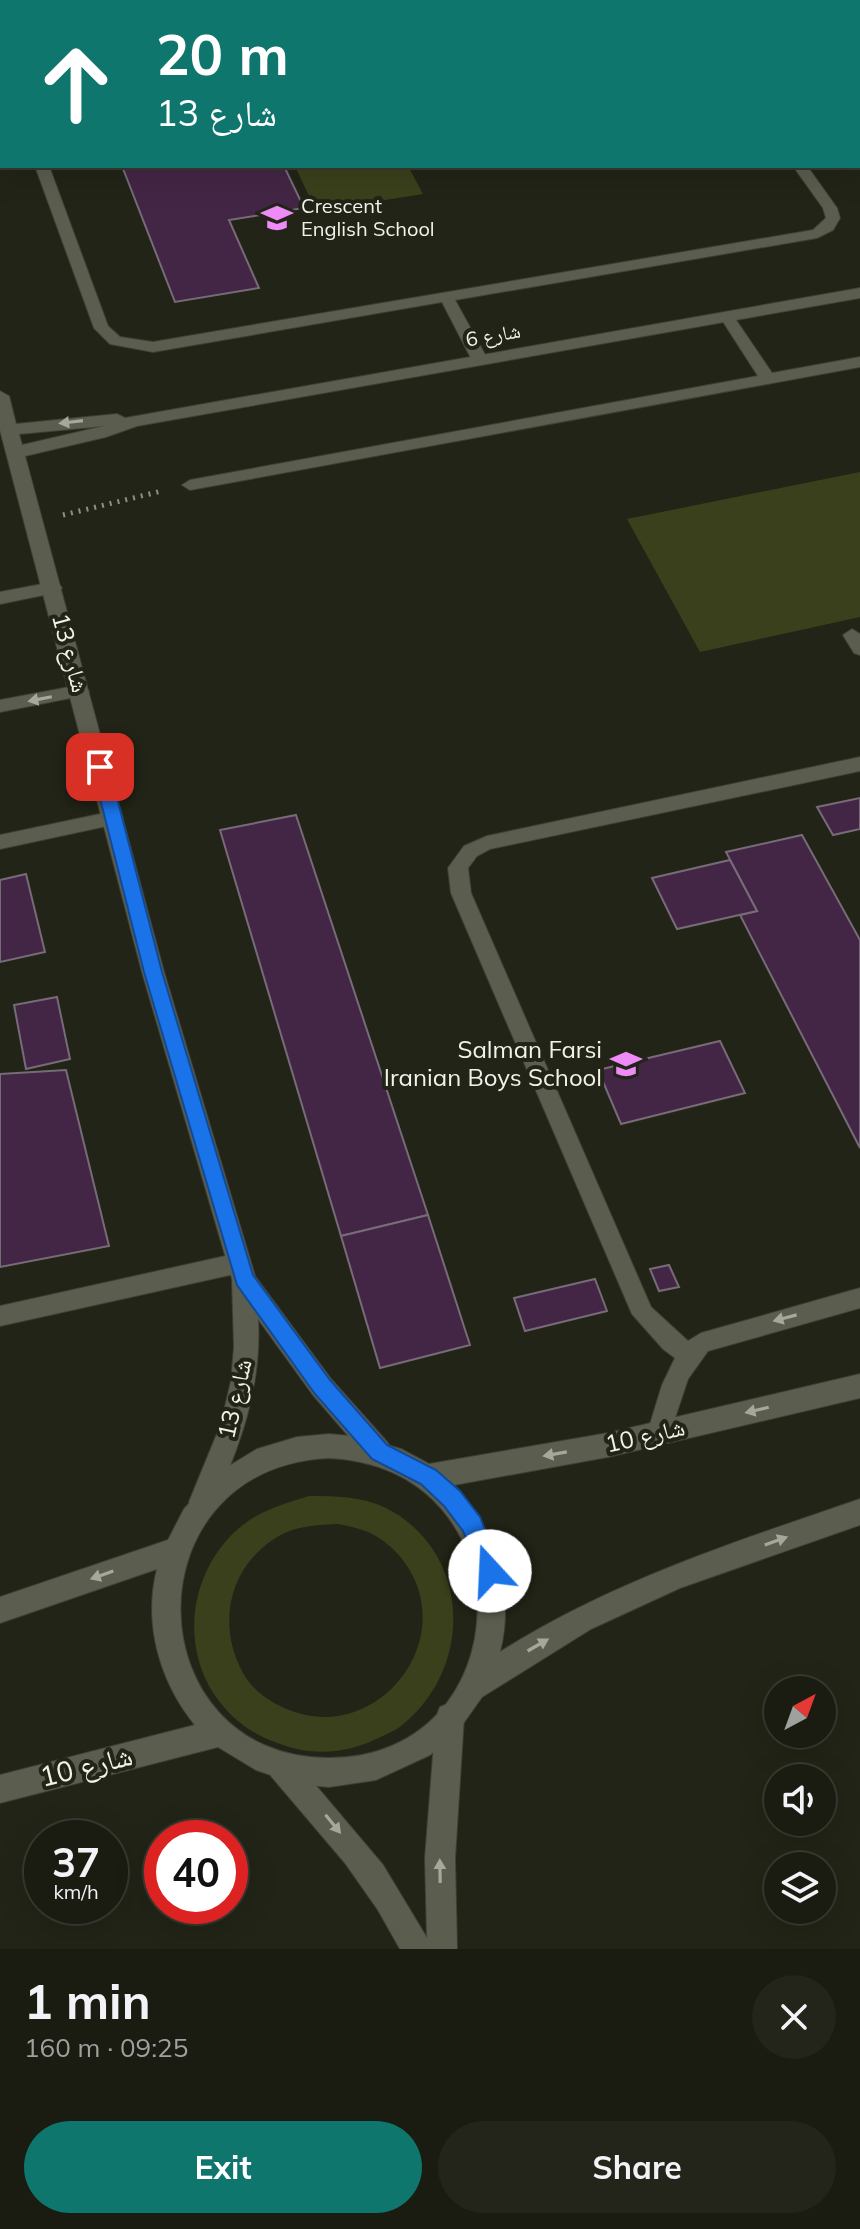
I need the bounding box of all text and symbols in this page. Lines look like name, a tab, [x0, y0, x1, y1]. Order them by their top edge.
text: 20 m	[156, 19, 289, 89]
icon: ahead	[24, 32, 128, 136]
text: شارع 13	[156, 90, 277, 135]
place label: Crescent English School	[301, 193, 435, 241]
school or university icon: Crescent English School	[260, 201, 294, 235]
street label: شارع 6	[464, 317, 522, 353]
one-way arrow	[58, 416, 83, 429]
street label: شارع 13	[45, 610, 96, 696]
one-way arrow	[27, 693, 52, 706]
pin	[66, 733, 134, 801]
icon: arrive	[78, 745, 122, 789]
place label: Salman Farsi Iranian Boys School	[384, 1034, 602, 1092]
school or university icon: Salman Farsi Iranian Boys School	[609, 1047, 643, 1081]
one-way arrow	[772, 1313, 797, 1325]
street label: شارع 13	[210, 1356, 259, 1442]
one-way arrow	[744, 1405, 769, 1417]
street label: شارع 10	[602, 1411, 688, 1460]
one-way arrow	[542, 1449, 567, 1461]
position arrow	[448, 1529, 532, 1613]
one-way arrow	[765, 1535, 789, 1547]
one-way arrow	[90, 1570, 114, 1582]
one-way arrow	[527, 1638, 550, 1652]
north arrow	[764, 1676, 836, 1748]
map controls	[764, 1676, 836, 1924]
street label: شارع 10	[36, 1737, 136, 1795]
button: sound	[764, 1764, 836, 1836]
one-way arrow	[324, 1814, 341, 1834]
speed limit sign: 40	[144, 1820, 248, 1924]
text: 37	[52, 1837, 100, 1887]
button: layers	[764, 1852, 836, 1924]
one-way arrow	[434, 1858, 446, 1883]
text: km/h	[53, 1879, 99, 1904]
text: 1 min	[24, 1971, 151, 2031]
button: close	[752, 1975, 836, 2059]
text: 160 m · 09:25	[24, 2031, 188, 2064]
button: Exit	[24, 2121, 422, 2213]
button: Share	[438, 2121, 836, 2213]

